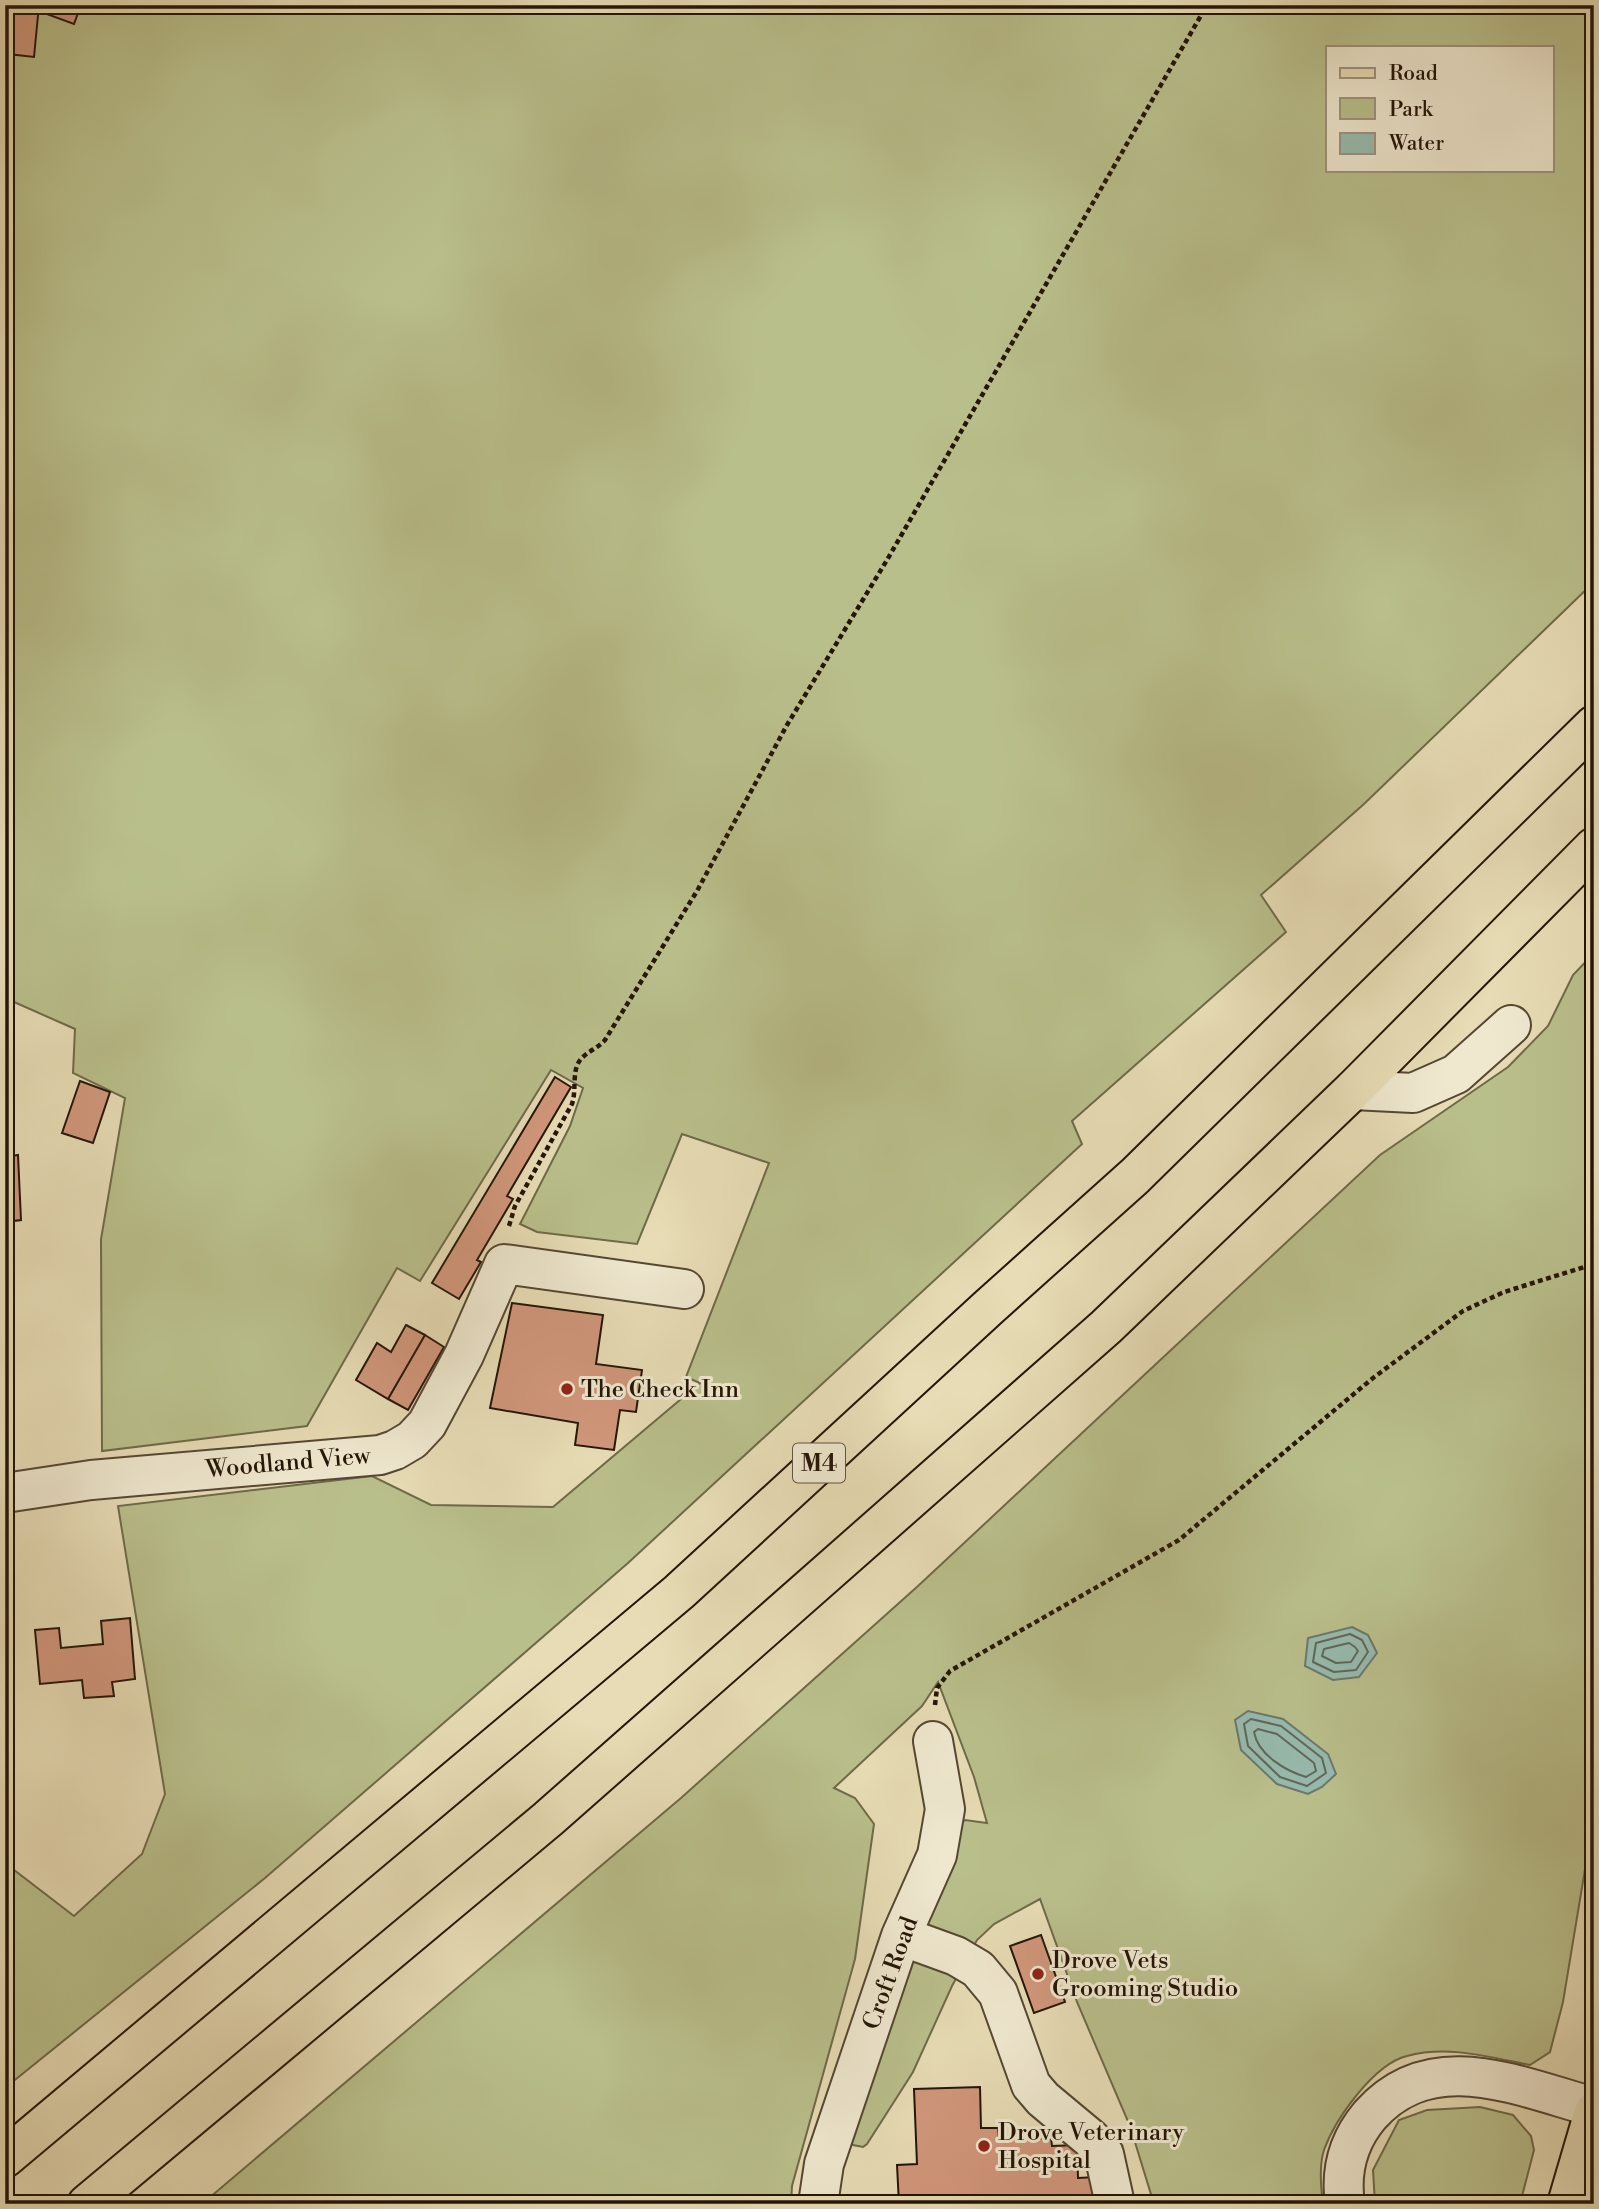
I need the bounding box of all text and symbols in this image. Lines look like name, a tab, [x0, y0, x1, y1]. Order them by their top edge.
legend	[1326, 46, 1554, 172]
text: Road	[1389, 61, 1438, 87]
text: Park	[1389, 97, 1434, 123]
text: Water	[1388, 131, 1444, 157]
place label: The Check Inn	[581, 1375, 739, 1405]
marker: The Check Inn	[559, 1381, 575, 1397]
street label: Woodland View	[204, 1441, 373, 1485]
road number: M4	[793, 1444, 845, 1482]
street label: Croft Road	[857, 1912, 925, 2034]
place label: Drove Vets Grooming Studio	[1052, 1946, 1238, 2004]
marker: Drove Vets Grooming Studio	[1030, 1966, 1046, 1982]
place label: Drove Veterinary Hospital	[998, 2118, 1184, 2176]
marker: Drove Veterinary Hospital	[976, 2138, 992, 2154]

